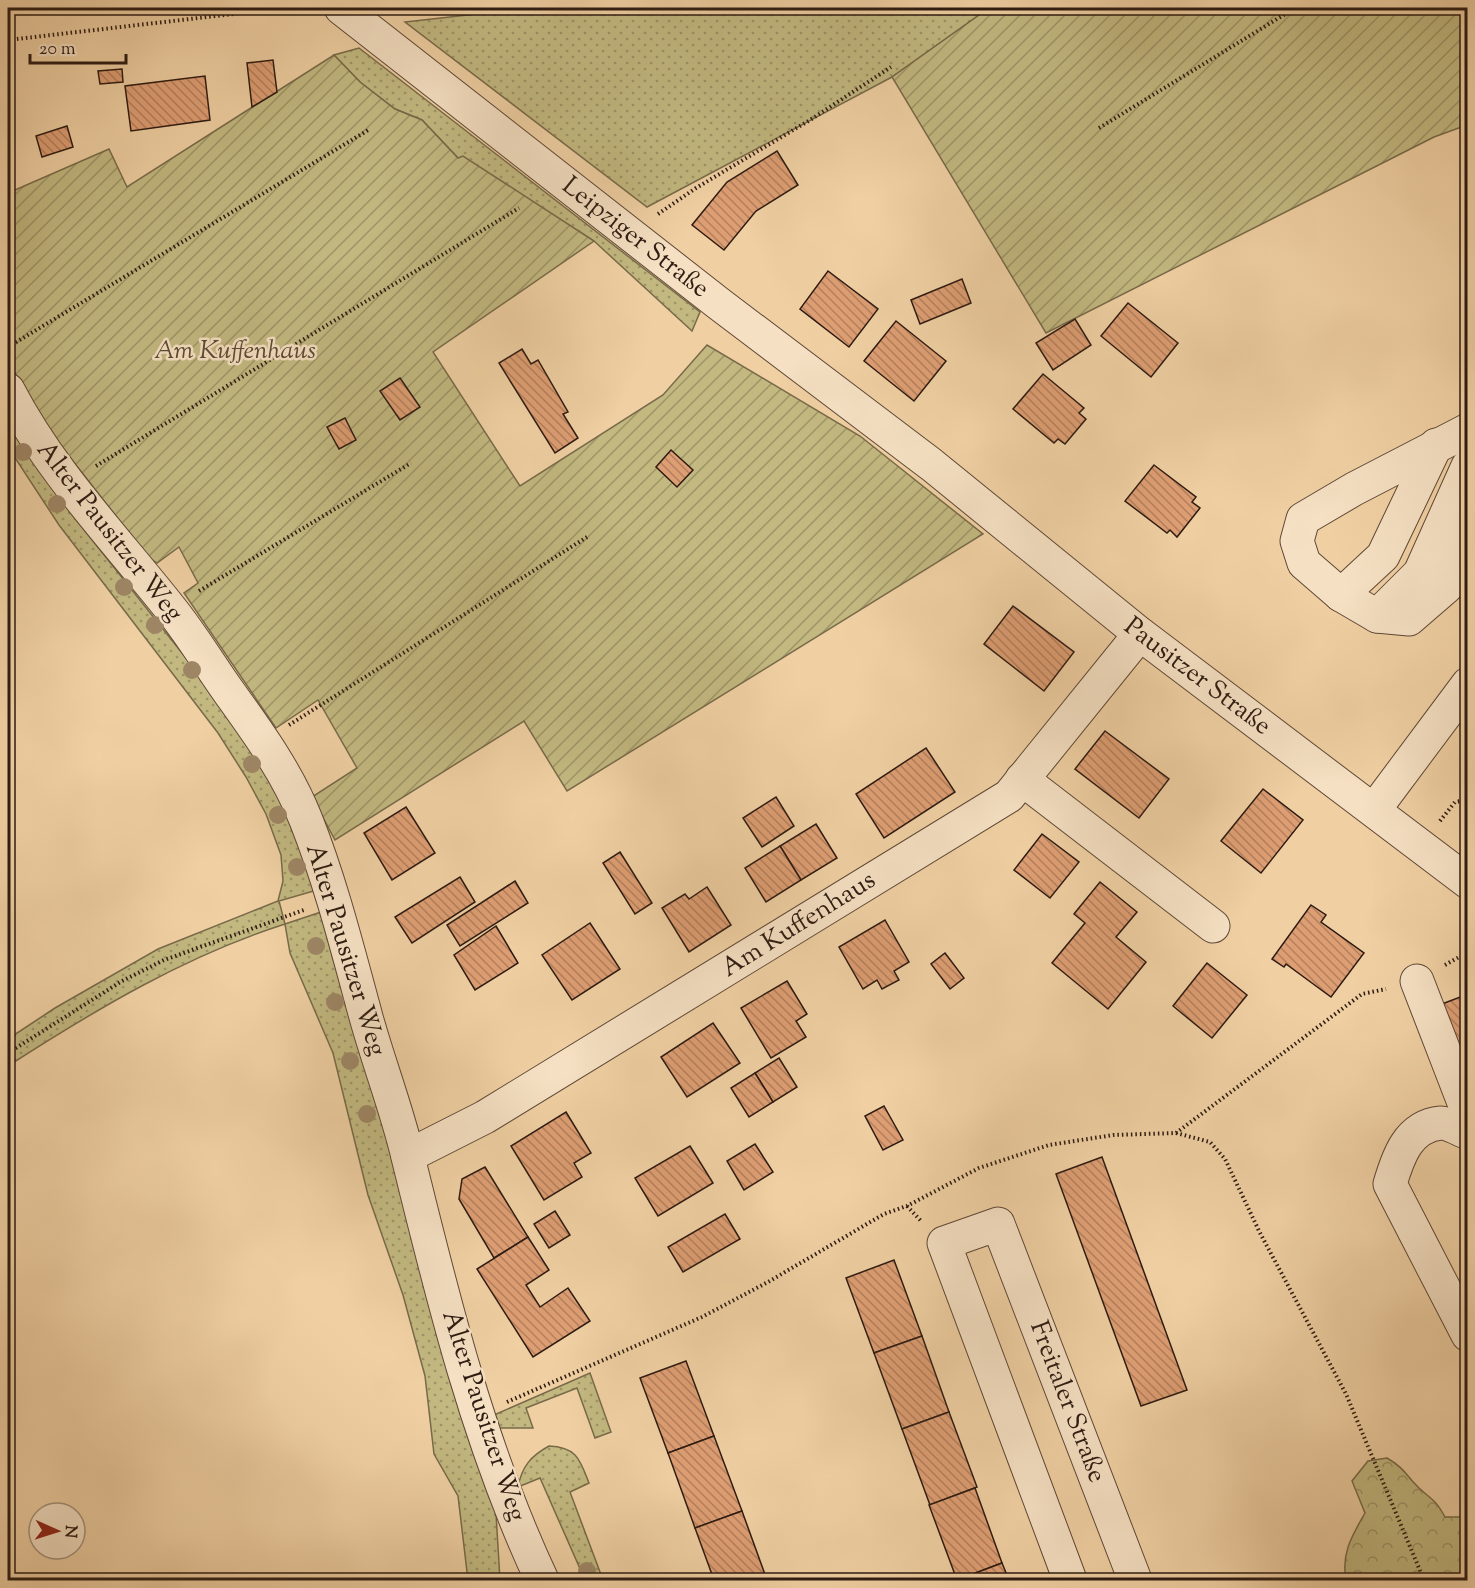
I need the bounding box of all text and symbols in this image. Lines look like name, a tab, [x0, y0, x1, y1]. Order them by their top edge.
scale bar	[30, 27, 126, 65]
text: 20 m	[39, 37, 76, 63]
street label: Leipziger Straße	[553, 168, 717, 308]
park label: Am Kuffenhaus	[154, 333, 316, 370]
street label: Alter Pausitzer Weg	[27, 434, 191, 630]
street label: Pausitzer Straße	[1115, 609, 1279, 745]
street label: Alter Pausitzer Weg	[295, 839, 395, 1061]
street label: Am Kuffenhaus	[715, 863, 883, 987]
street label: Alter Pausitzer Weg	[431, 1306, 535, 1526]
street label: Freitaler Straße	[1019, 1316, 1115, 1488]
north arrow	[27, 1501, 87, 1561]
text: N	[58, 1525, 81, 1539]

